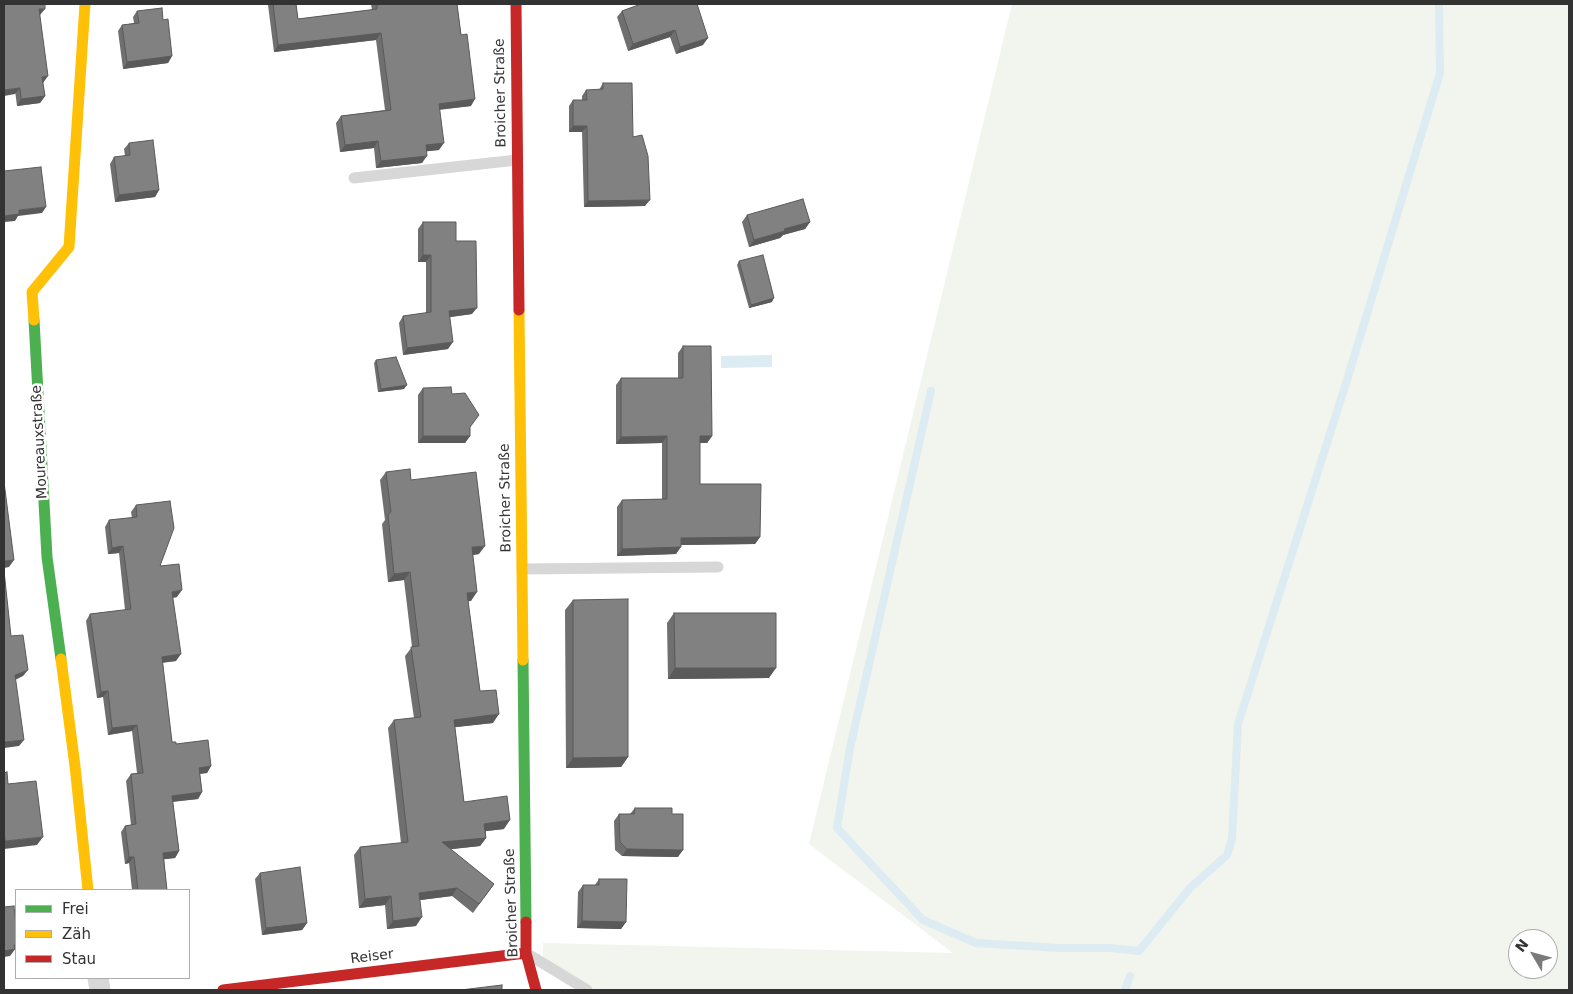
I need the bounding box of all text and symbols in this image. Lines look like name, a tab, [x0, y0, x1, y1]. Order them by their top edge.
street label: Broicher Straße	[492, 38, 510, 148]
street label: Moureauxstraße	[29, 385, 51, 499]
street label: Broicher Straße	[497, 443, 515, 553]
street label: Broicher Straße	[502, 848, 522, 958]
legend	[15, 889, 190, 979]
text: Frei	[62, 900, 89, 918]
text: Zäh	[62, 925, 91, 943]
north arrow	[1508, 929, 1558, 979]
text: N	[1512, 936, 1532, 955]
street label: Reiser	[350, 946, 394, 968]
text: Stau	[62, 950, 96, 968]

